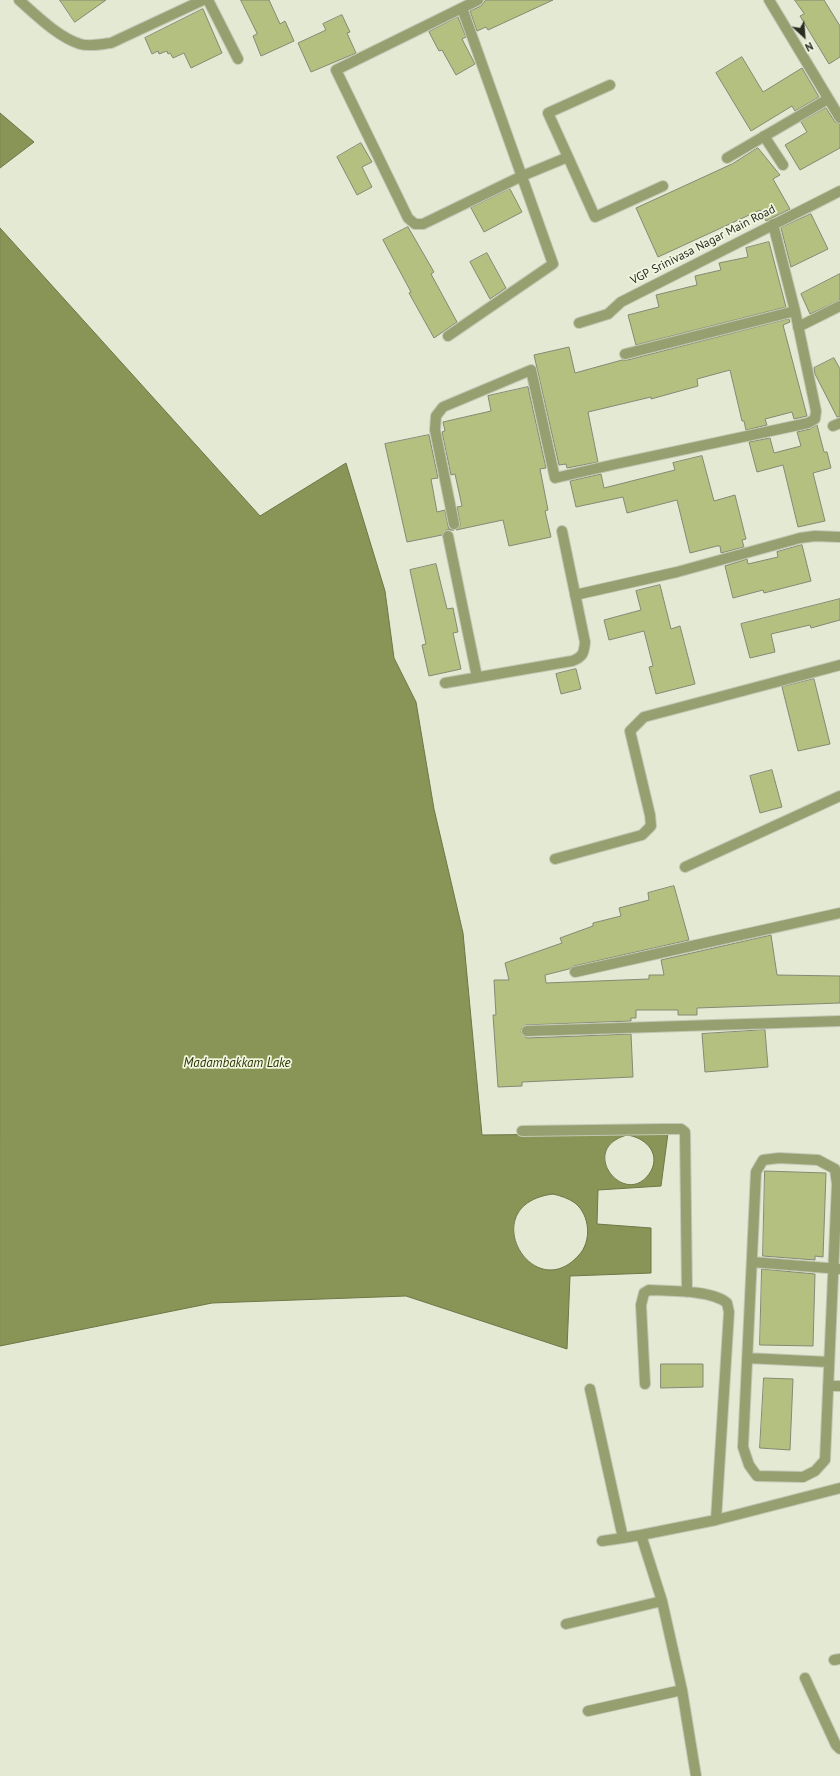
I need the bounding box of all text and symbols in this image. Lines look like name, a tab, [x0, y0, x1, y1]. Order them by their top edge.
north arrow	[784, 16, 824, 56]
text: N	[803, 39, 816, 55]
street label: VGP Srinivasa Nagar Main Road	[628, 202, 778, 288]
water label: Madambakkam Lake	[184, 1055, 290, 1071]

